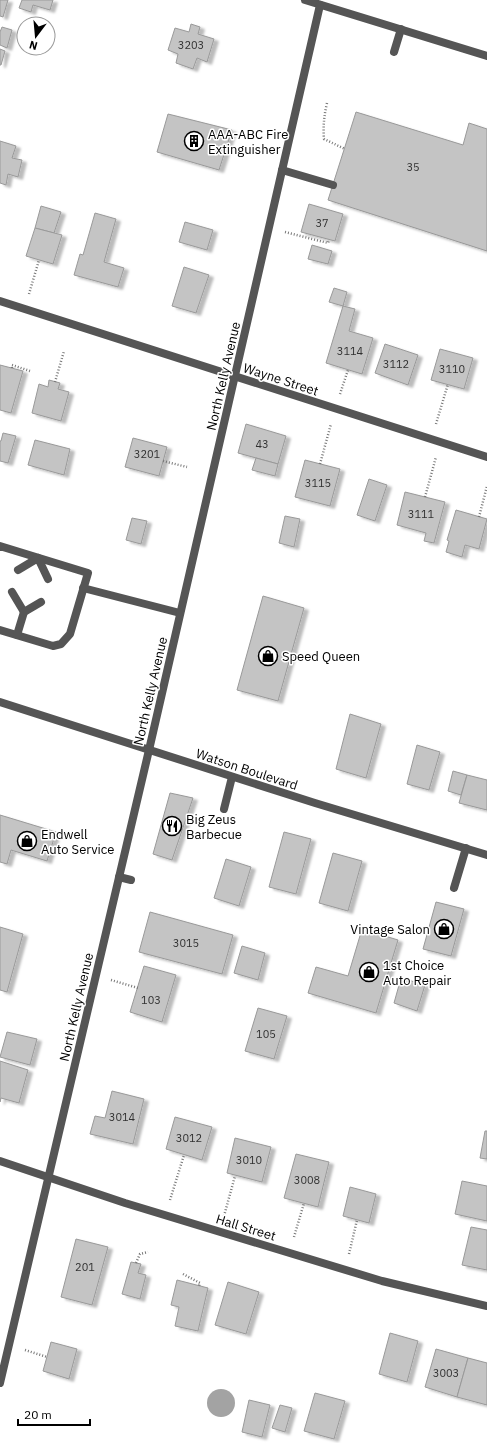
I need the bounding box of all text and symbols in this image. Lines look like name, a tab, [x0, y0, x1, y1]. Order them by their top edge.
north arrow	[16, 16, 56, 56]
text: N	[27, 38, 39, 53]
house number: 3203	[178, 38, 204, 52]
place label: AAA-ABC Fire Extinguisher	[208, 126, 288, 158]
building icon: AAA-ABC Fire Extinguisher	[183, 130, 205, 152]
house number: 35	[406, 160, 420, 174]
house number: 37	[315, 216, 329, 230]
street label: North Kelly Avenue	[203, 320, 244, 432]
house number: 3114	[337, 344, 364, 358]
house number: 3112	[383, 357, 409, 371]
street label: Wayne Street	[241, 359, 321, 400]
house number: 3110	[439, 362, 465, 376]
house number: 43	[255, 437, 269, 451]
house number: 3201	[134, 447, 161, 461]
house number: 3115	[305, 476, 331, 490]
house number: 3111	[408, 507, 435, 521]
street label: North Kelly Avenue	[130, 635, 171, 747]
shop icon: Speed Queen	[257, 645, 279, 667]
place label: Speed Queen	[282, 648, 360, 665]
street label: Watson Boulevard	[194, 745, 300, 794]
place label: Big Zeus Barbecue	[186, 811, 242, 843]
restaurant icon: Big Zeus Barbecue	[161, 815, 183, 837]
place label: Endwell Auto Service	[41, 826, 114, 858]
shop icon: Endwell Auto Service	[16, 830, 38, 852]
shop icon: Vintage Salon	[433, 918, 455, 940]
place label: Vintage Salon	[350, 921, 430, 938]
house number: 3015	[173, 936, 199, 950]
street label: North Kelly Avenue	[56, 951, 97, 1063]
place label: 1st Choice Auto Repair	[383, 957, 452, 989]
shop icon: 1st Choice Auto Repair	[358, 961, 380, 983]
house number: 103	[141, 993, 161, 1007]
house number: 105	[256, 1027, 276, 1041]
house number: 3014	[109, 1110, 136, 1124]
house number: 3012	[176, 1131, 202, 1145]
house number: 3010	[236, 1153, 262, 1167]
house number: 3008	[294, 1173, 320, 1187]
street label: Hall Street	[214, 1210, 278, 1245]
house number: 201	[75, 1260, 95, 1274]
house number: 3003	[433, 1366, 459, 1380]
scale bar	[18, 1401, 90, 1427]
text: 20 m	[24, 1407, 52, 1422]

